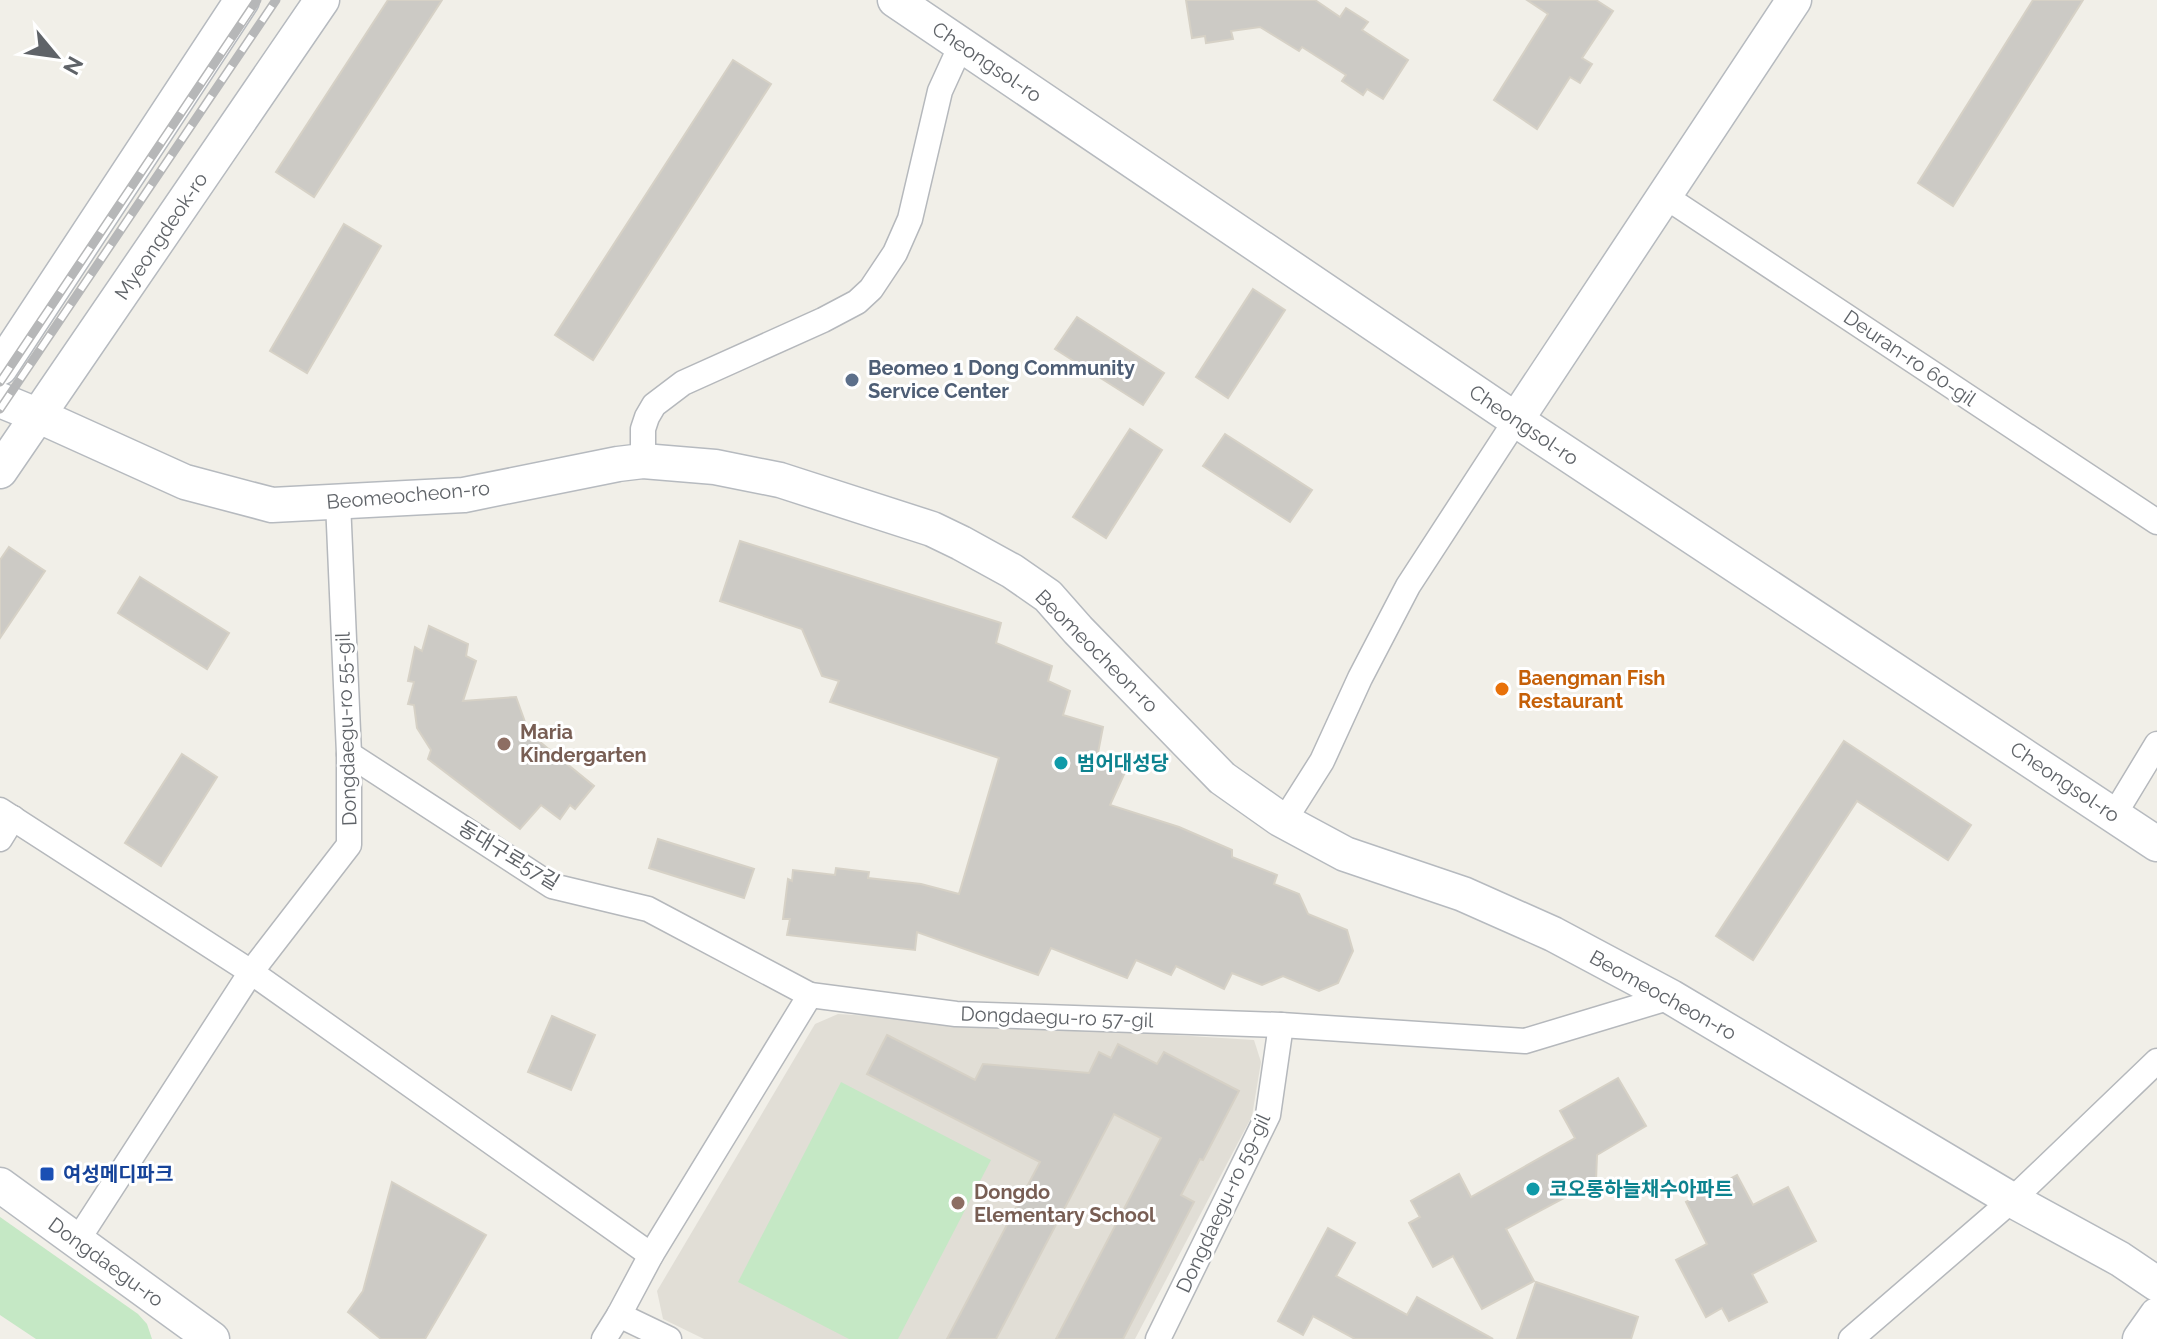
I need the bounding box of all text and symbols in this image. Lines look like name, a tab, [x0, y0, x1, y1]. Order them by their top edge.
north arrow	[16, 16, 96, 96]
street label: Cheongsol-ro	[928, 17, 1046, 107]
text: N	[58, 52, 89, 79]
street label: Myeongdeok-ro	[110, 168, 213, 304]
street label: Deuran-ro 60-gil	[1839, 305, 1981, 411]
place label: Beomeo 1 Dong Community Service Center	[868, 356, 1135, 403]
marker: Beomeo 1 Dong Community Service Center	[843, 371, 861, 389]
street label: Cheongsol-ro	[1465, 380, 1583, 470]
street label: Beomeocheon-ro	[325, 476, 491, 514]
street label: Beomeocheon-ro	[1031, 585, 1164, 718]
street label: Dongdaegu-ro 55-gil	[331, 631, 361, 826]
place label: Baengman Fish Restaurant	[1518, 666, 1665, 713]
marker: Baengman Fish Restaurant	[1493, 680, 1511, 698]
place label: Maria Kindergarten	[520, 720, 647, 767]
marker: Maria Kindergarten	[495, 735, 513, 753]
street label: Cheongsol-ro	[2006, 737, 2124, 827]
place label: 범어대성당	[1077, 751, 1169, 775]
marker: 범어대성당	[1052, 754, 1070, 772]
street label: 동대구로57길	[454, 815, 564, 895]
street label: Beomeocheon-ro	[1585, 945, 1741, 1045]
street label: Dongdaegu-ro 57-gil	[960, 1002, 1155, 1032]
street label: Dongdaegu-ro 59-gil	[1171, 1109, 1275, 1296]
place label: 여성메디파크	[63, 1162, 173, 1186]
marker: 여성메디파크	[38, 1165, 56, 1183]
place label: 코오롱하늘채수아파트	[1549, 1177, 1733, 1201]
place label: Dongdo Elementary School	[974, 1180, 1156, 1227]
marker: 코오롱하늘채수아파트	[1524, 1180, 1542, 1198]
marker: Dongdo Elementary School	[949, 1194, 967, 1212]
street label: Dongdaegu-ro	[44, 1212, 168, 1312]

